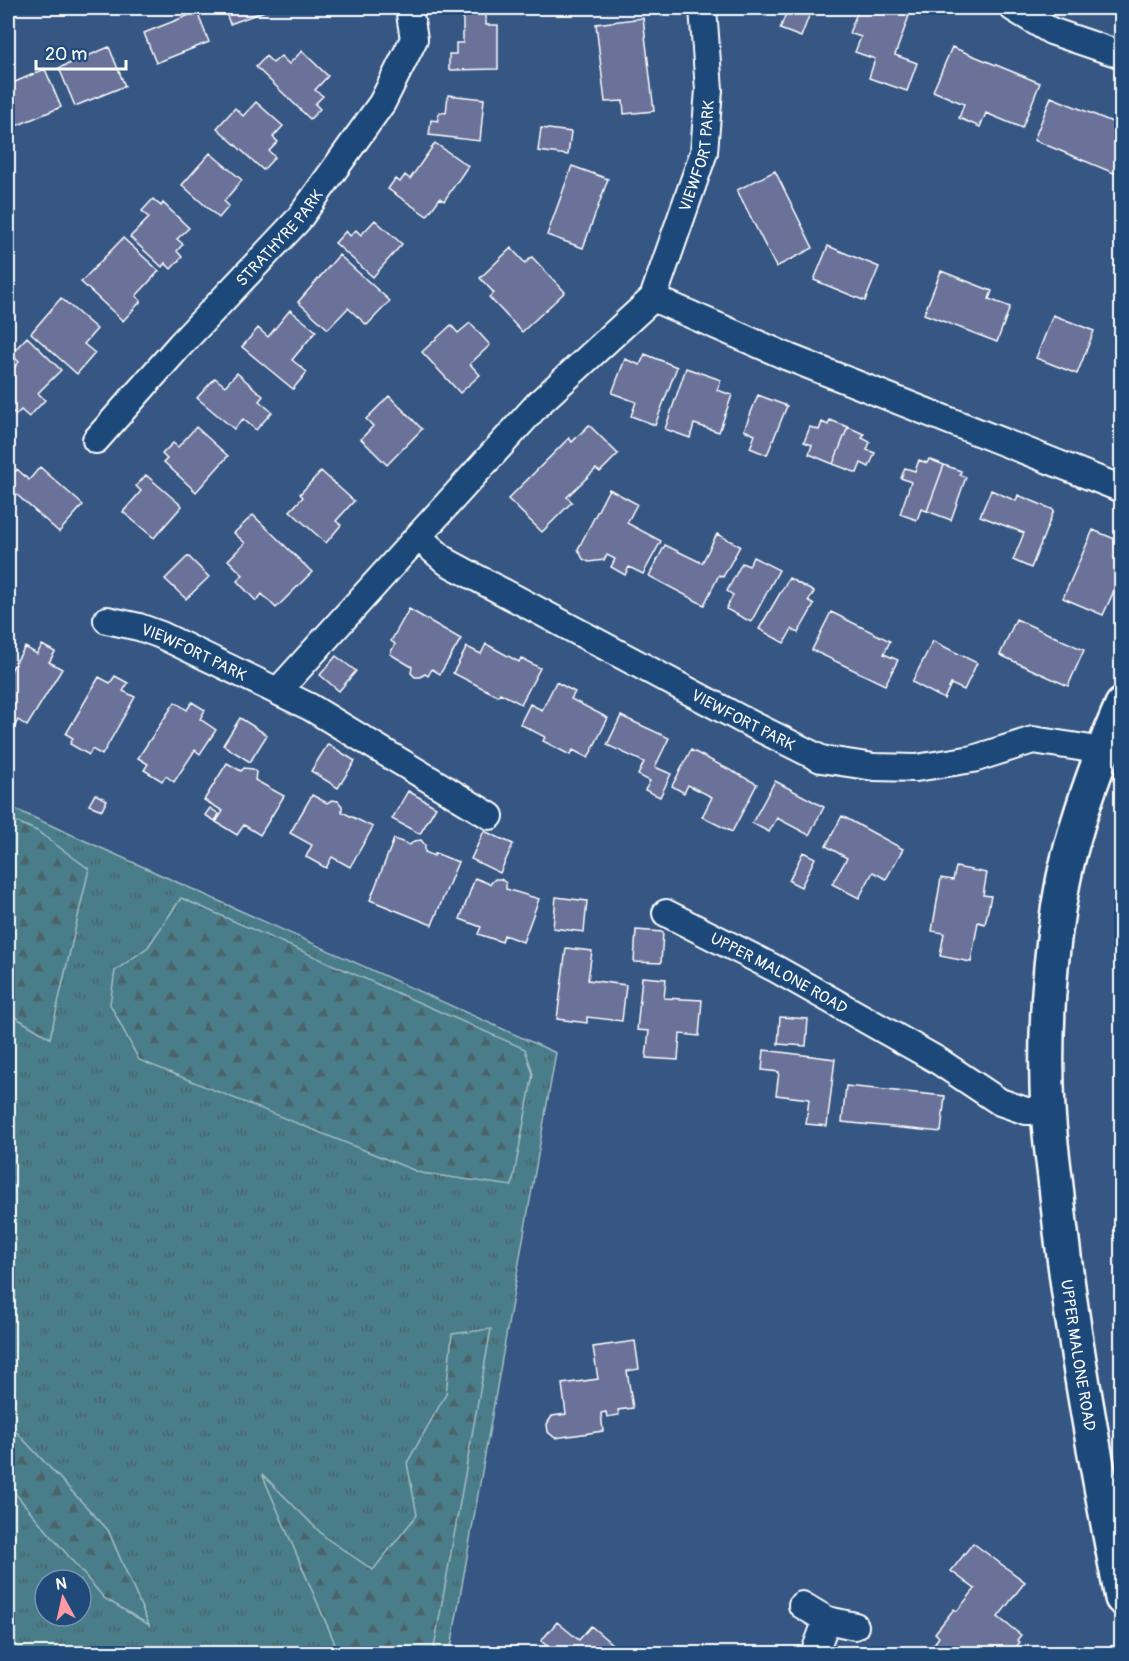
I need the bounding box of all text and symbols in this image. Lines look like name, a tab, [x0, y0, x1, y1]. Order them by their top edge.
scale bar	[36, 33, 126, 71]
text: 20 m	[45, 43, 87, 66]
street label: VIEWFORT PARK	[675, 99, 719, 214]
street label: STRATHYRE PARK	[232, 186, 328, 291]
street label: VIEWFORT PARK	[138, 620, 250, 686]
street label: VIEWFORT PARK	[688, 685, 798, 756]
street label: UPPER MALONE ROAD	[707, 928, 851, 1018]
street label: UPPER MALONE ROAD	[1056, 1278, 1100, 1433]
north arrow	[33, 1568, 93, 1628]
text: N	[54, 1573, 68, 1595]

